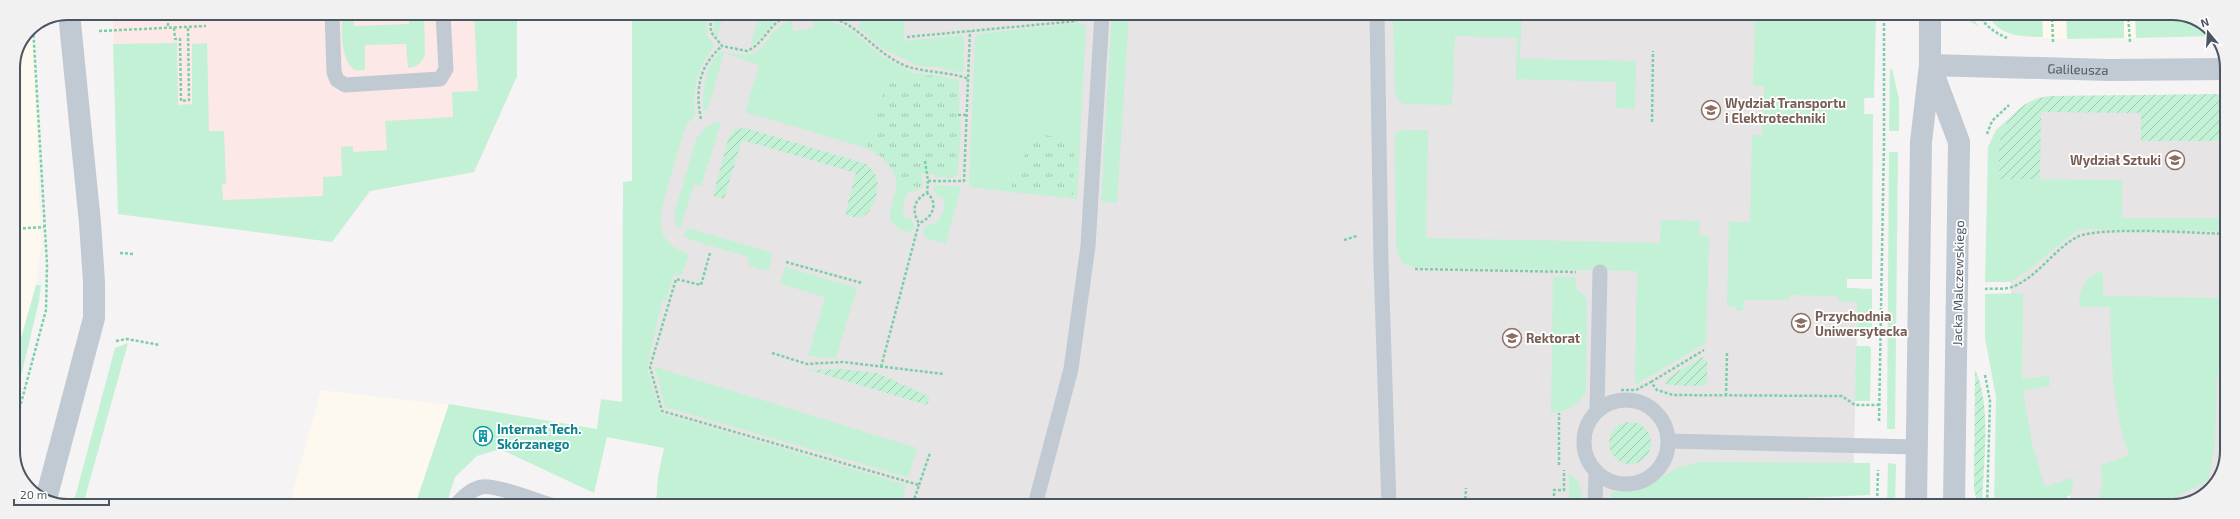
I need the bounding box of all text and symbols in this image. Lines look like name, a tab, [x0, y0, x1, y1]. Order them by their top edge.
north arrow	[2188, 12, 2228, 52]
text: N	[2199, 15, 2211, 29]
street label: Galileusza	[2047, 60, 2109, 78]
place label: Wydział Transportu i Elektrotechniki	[1725, 95, 1846, 126]
school or university icon: Wydział Transportu i Elektrotechniki	[1700, 99, 1722, 121]
school or university icon: Wydział Sztuki	[2164, 149, 2186, 171]
place label: Wydział Sztuki	[2070, 152, 2161, 168]
street label: Jacka Malczewskiego	[1949, 220, 1967, 346]
place label: Przychodnia Uniwersytecka	[1815, 308, 1907, 339]
school or university icon: Przychodnia Uniwersytecka	[1790, 312, 1812, 334]
school or university icon: Rektorat	[1501, 327, 1523, 349]
place label: Rektorat	[1526, 330, 1581, 346]
place label: Internat Tech. Skórzanego	[497, 421, 581, 452]
building icon: Internat Tech. Skórzanego	[472, 425, 494, 447]
scale bar	[14, 481, 109, 507]
text: 20 m	[20, 487, 47, 501]

